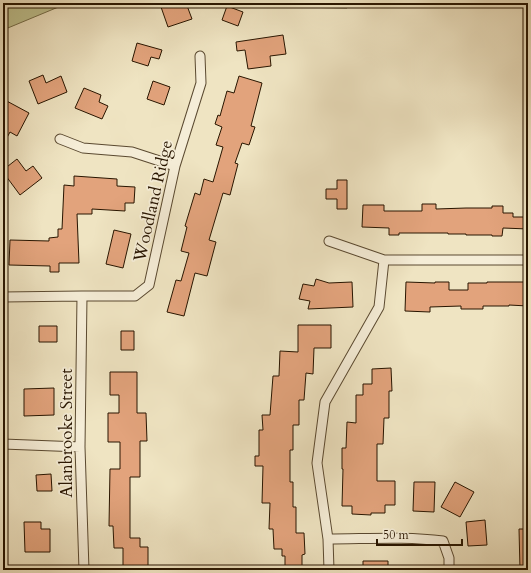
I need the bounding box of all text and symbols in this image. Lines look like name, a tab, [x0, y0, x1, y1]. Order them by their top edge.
street label: Woodland Ridge	[128, 138, 178, 265]
street label: Alanbrooke Street	[55, 368, 78, 498]
scale bar	[377, 521, 462, 547]
text: 50 m	[383, 527, 410, 543]

